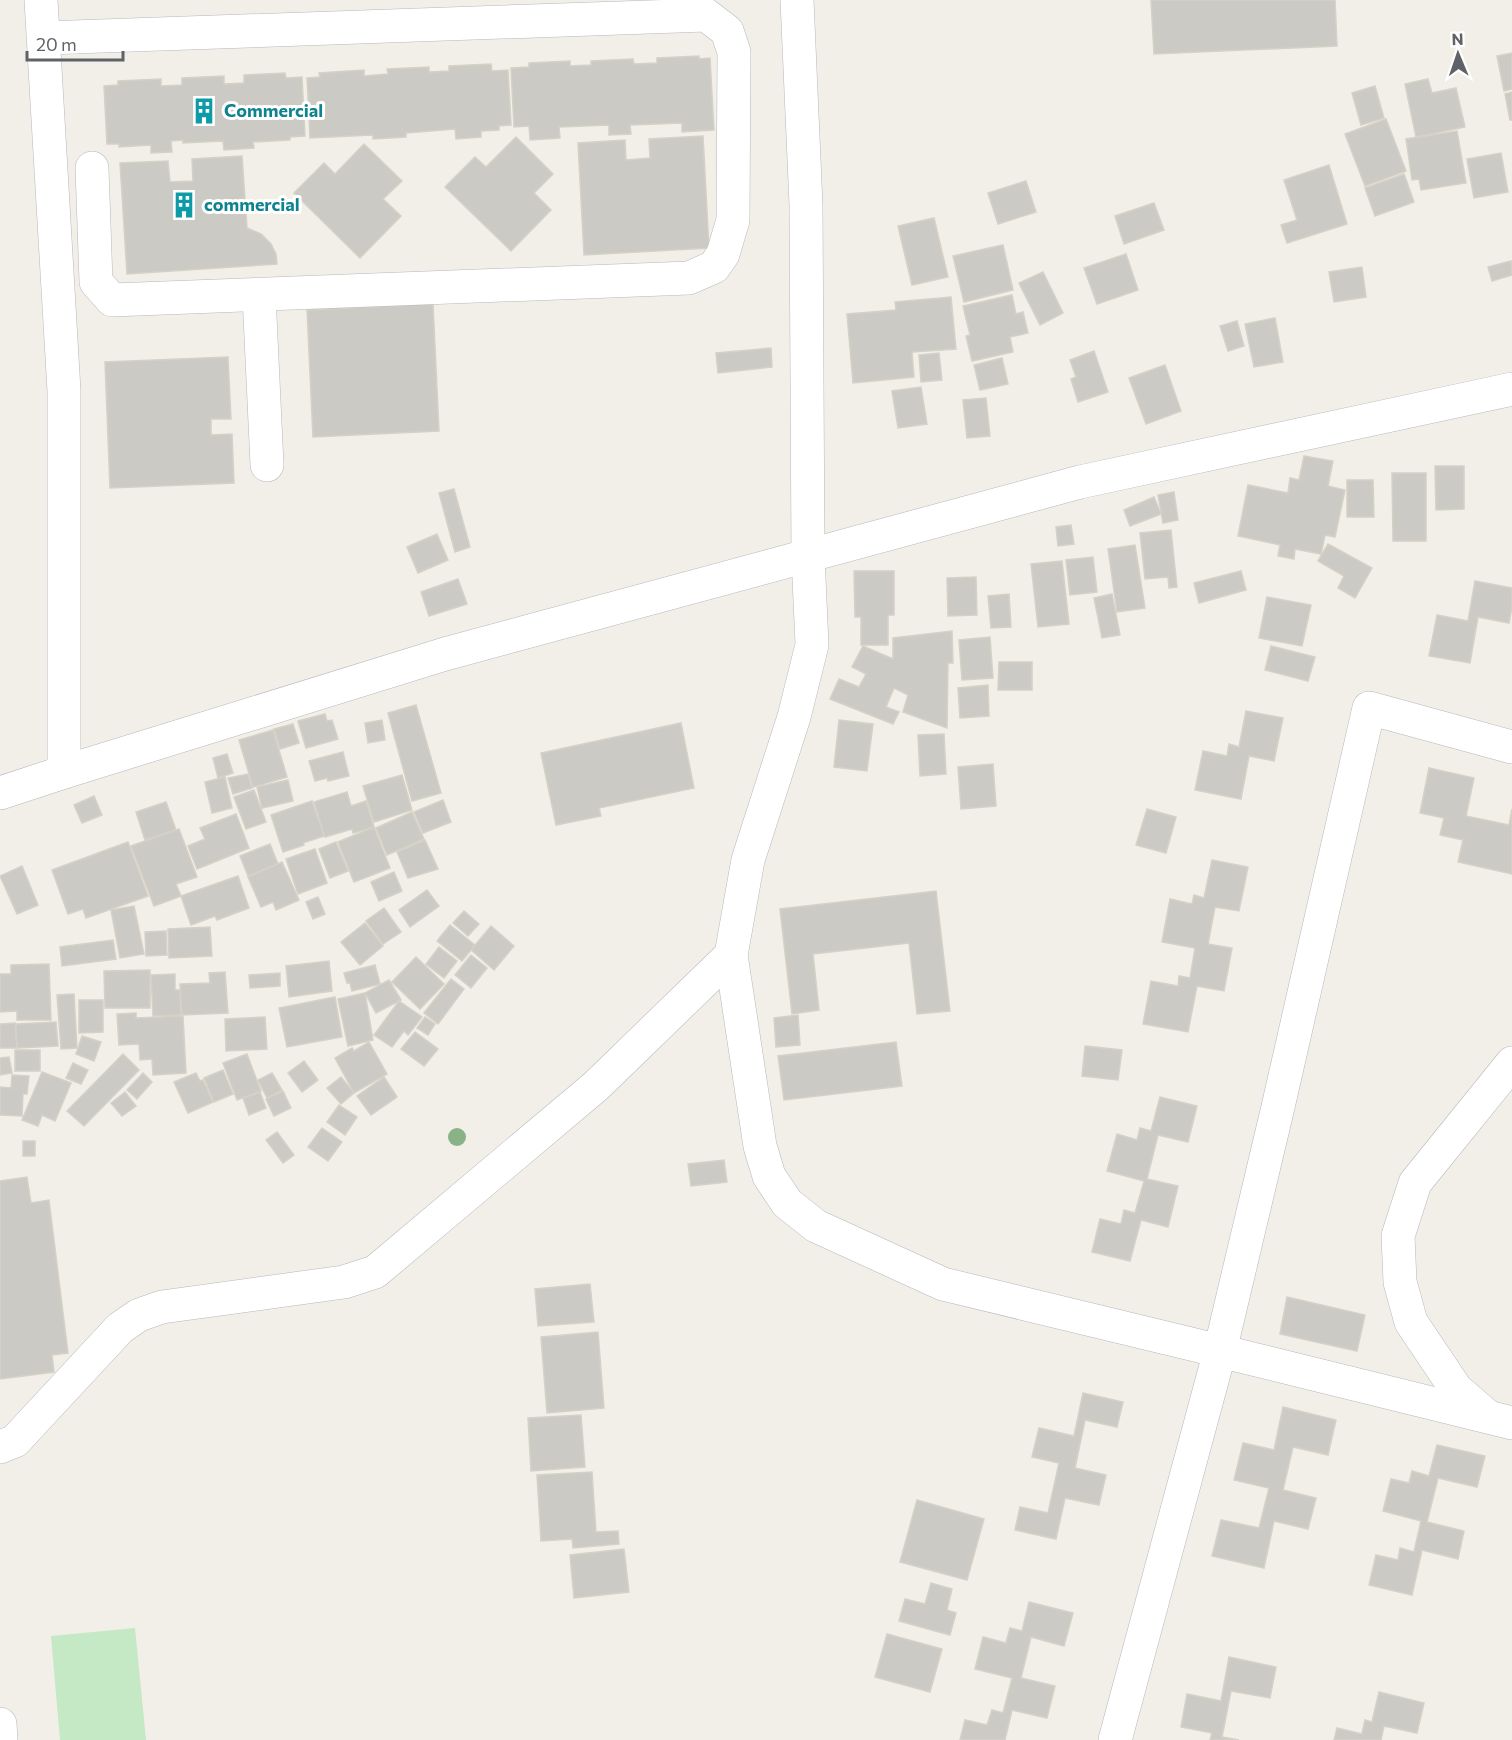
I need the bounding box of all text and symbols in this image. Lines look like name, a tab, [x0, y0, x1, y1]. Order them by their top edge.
scale bar	[27, 24, 123, 62]
north arrow	[1428, 24, 1488, 84]
text: N	[1451, 29, 1464, 48]
text: 20 m	[36, 33, 77, 55]
building icon: Commercial	[189, 96, 219, 126]
place label: Commercial	[224, 99, 323, 121]
building icon: commercial	[169, 190, 199, 220]
place label: commercial	[204, 193, 300, 215]

